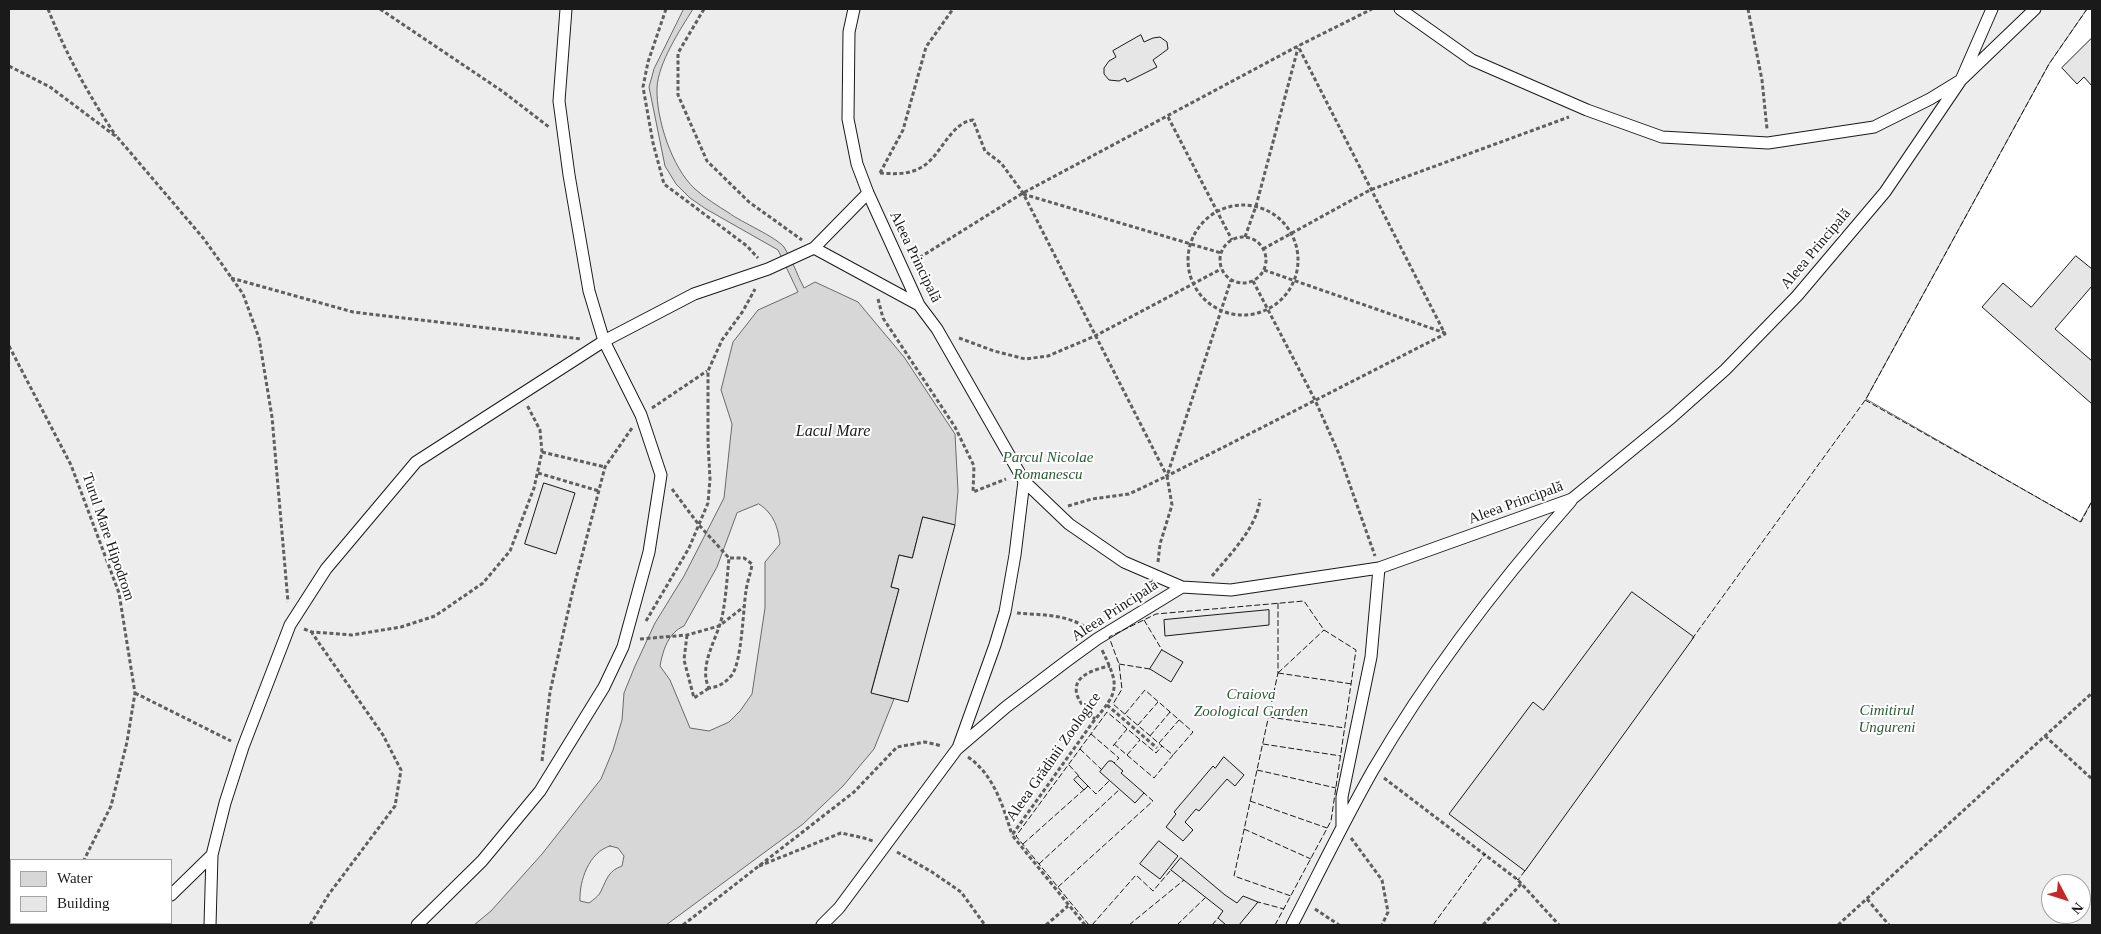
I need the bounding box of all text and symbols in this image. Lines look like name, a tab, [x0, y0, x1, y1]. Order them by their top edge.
street label: Aleea Principală	[1777, 205, 1855, 293]
street label: Aleea Principală	[885, 208, 945, 306]
water label: Lacul Mare	[796, 422, 870, 442]
park label: Parcul Nicolae Romanescu	[1003, 449, 1093, 484]
street label: Turul Mare Hipodrom	[78, 471, 138, 603]
street label: Aleea Principală	[1466, 478, 1566, 528]
street label: Aleea Principală	[1068, 576, 1162, 646]
park label: Craiova Zoological Garden	[1194, 686, 1308, 721]
street label: Aleea Grădinii Zoologice	[1003, 689, 1105, 825]
park label: Cimitirul Ungureni	[1859, 702, 1915, 737]
legend	[10, 859, 172, 924]
text: Water	[57, 870, 92, 886]
north arrow	[2041, 874, 2091, 924]
text: Building	[57, 895, 110, 911]
text: N	[2068, 900, 2086, 917]

